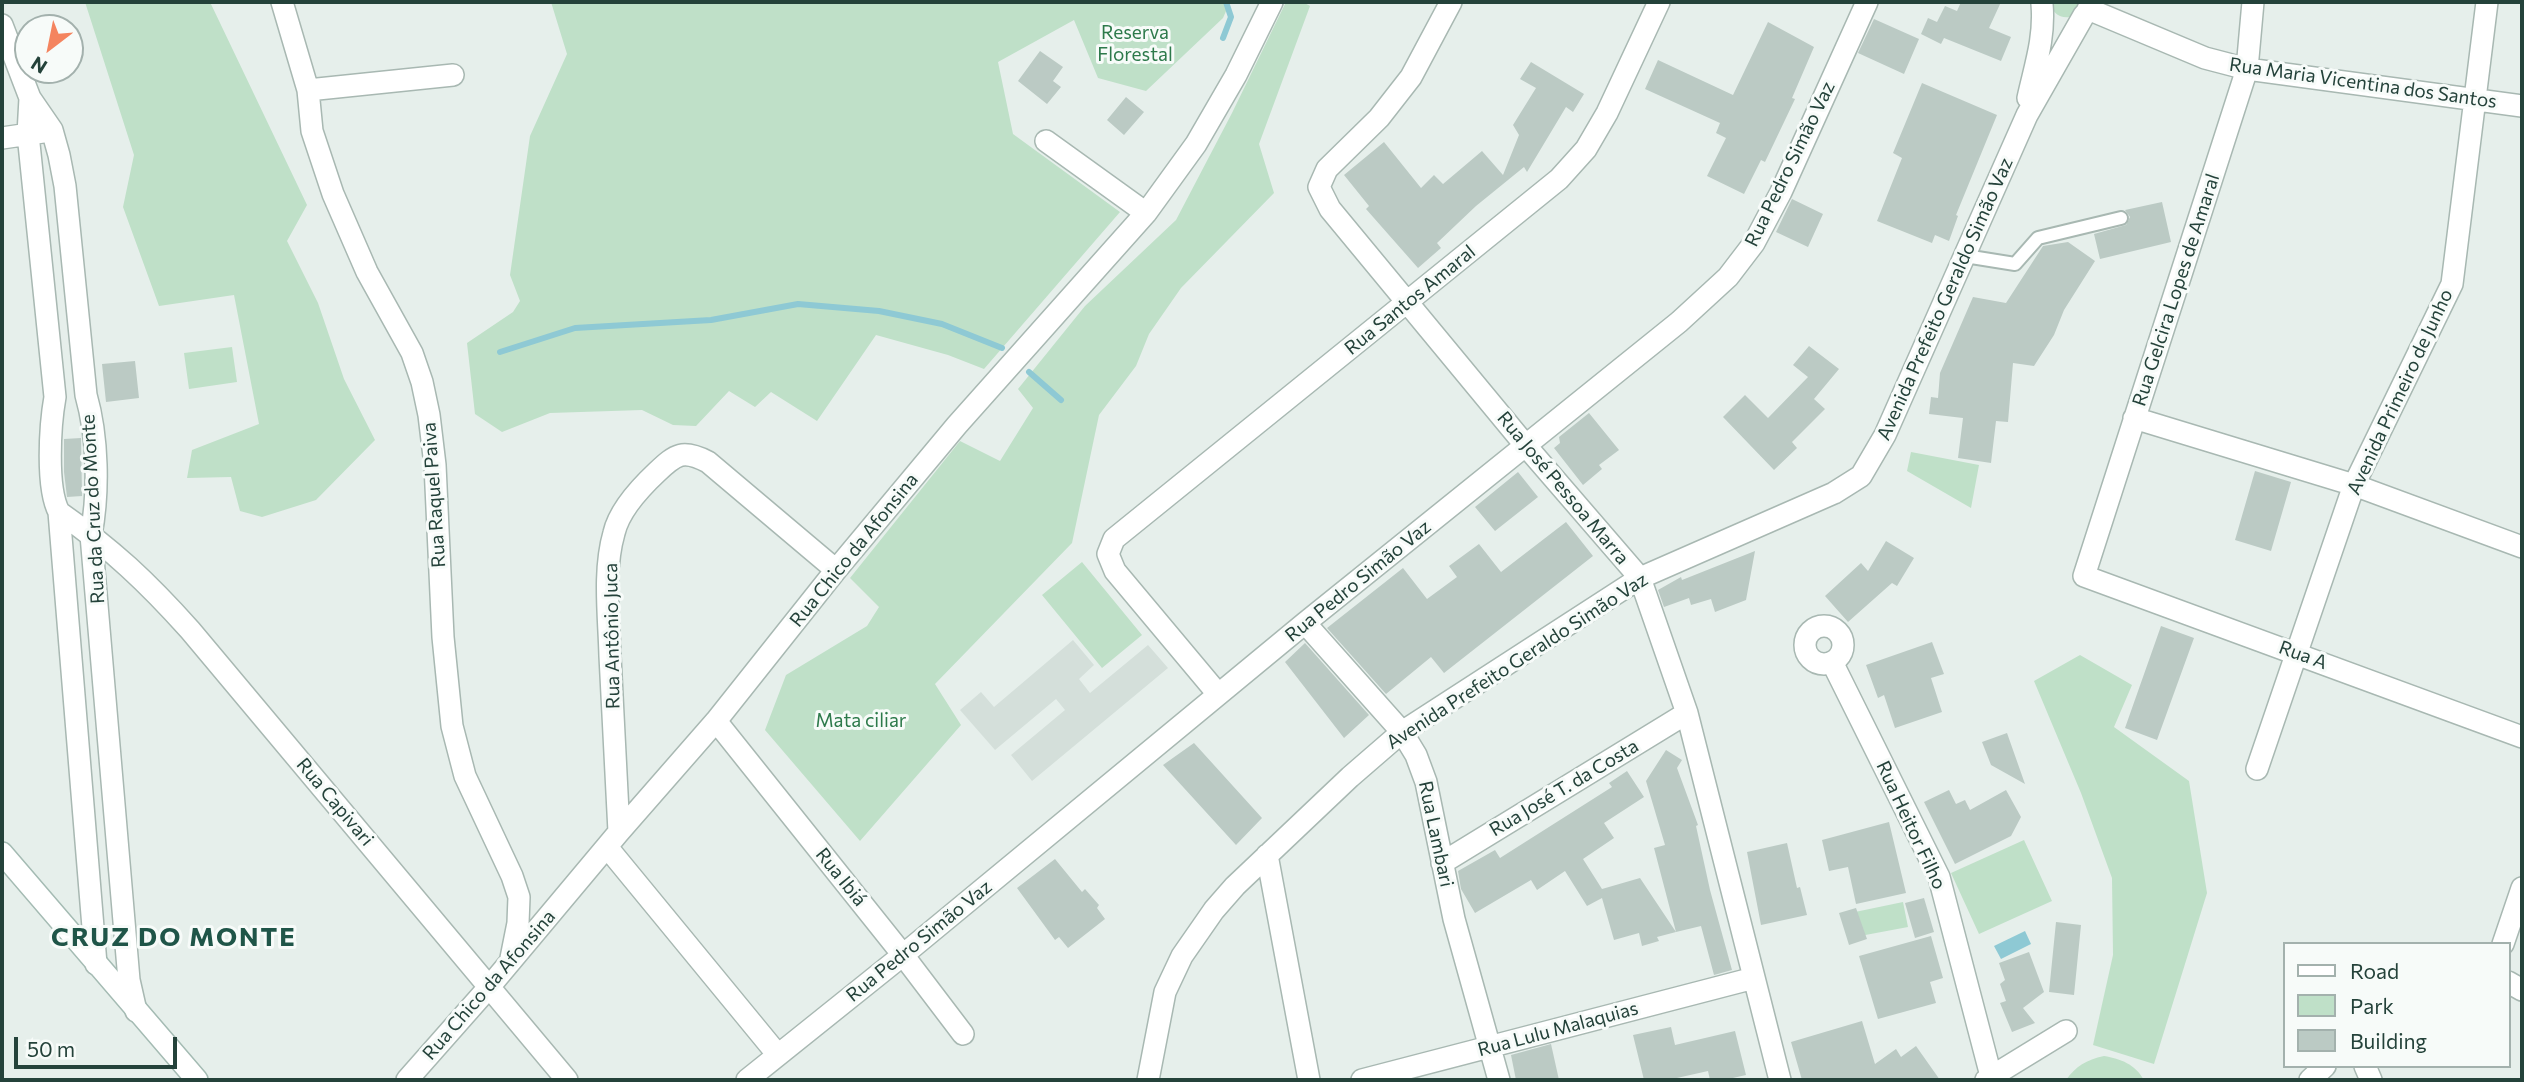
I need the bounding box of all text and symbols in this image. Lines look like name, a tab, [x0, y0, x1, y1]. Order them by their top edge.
north arrow	[14, 14, 84, 84]
park label: Reserva Florestal	[1097, 22, 1173, 66]
text: N	[27, 52, 51, 79]
street label: Rua Maria Vicentina dos Santos	[2228, 53, 2498, 113]
street label: Rua Pedro Simão Vaz	[1740, 78, 1840, 250]
street label: Avenida Prefeito Geraldo Simão Vaz	[1872, 154, 2018, 444]
street label: Rua Gelcira Lopes de Amaral	[2128, 171, 2224, 409]
street label: Rua Santos Amaral	[1340, 240, 1480, 360]
street label: Avenida Primeiro de Junho	[2342, 286, 2458, 498]
street label: Rua José Pessoa Marra	[1492, 407, 1634, 569]
street label: Rua da Cruz do Monte	[77, 414, 109, 604]
street label: Rua Raquel Paiva	[418, 421, 450, 569]
street label: Rua Chico da Afonsina	[785, 469, 923, 631]
street label: Rua Pedro Simão Vaz	[1281, 515, 1435, 647]
street label: Rua Antônio Juca	[599, 563, 625, 709]
street label: Avenida Prefeito Geraldo Simão Vaz	[1382, 568, 1652, 754]
street label: Rua A	[2276, 636, 2330, 674]
park label: Mata ciliar	[816, 710, 906, 732]
street label: Rua José T. da Costa	[1485, 735, 1643, 841]
street label: Rua Capivari	[292, 753, 378, 851]
street label: Rua Heitor Filho	[1871, 757, 1951, 893]
street label: Rua Lambari	[1414, 779, 1458, 889]
street label: Rua Ibiá	[811, 843, 871, 911]
street label: Rua Pedro Simão Vaz	[842, 875, 996, 1007]
street label: Rua Chico da Afonsina	[418, 905, 560, 1065]
district label: CRUZ DO MONTE	[53, 921, 295, 953]
legend	[2282, 942, 2510, 1068]
text: Road	[2350, 958, 2399, 983]
text: Park	[2350, 993, 2394, 1018]
street label: Rua Lulu Malaquias	[1475, 997, 1641, 1061]
scale bar	[18, 1023, 180, 1066]
text: Building	[2350, 1028, 2427, 1053]
text: 50 m	[27, 1036, 75, 1061]

